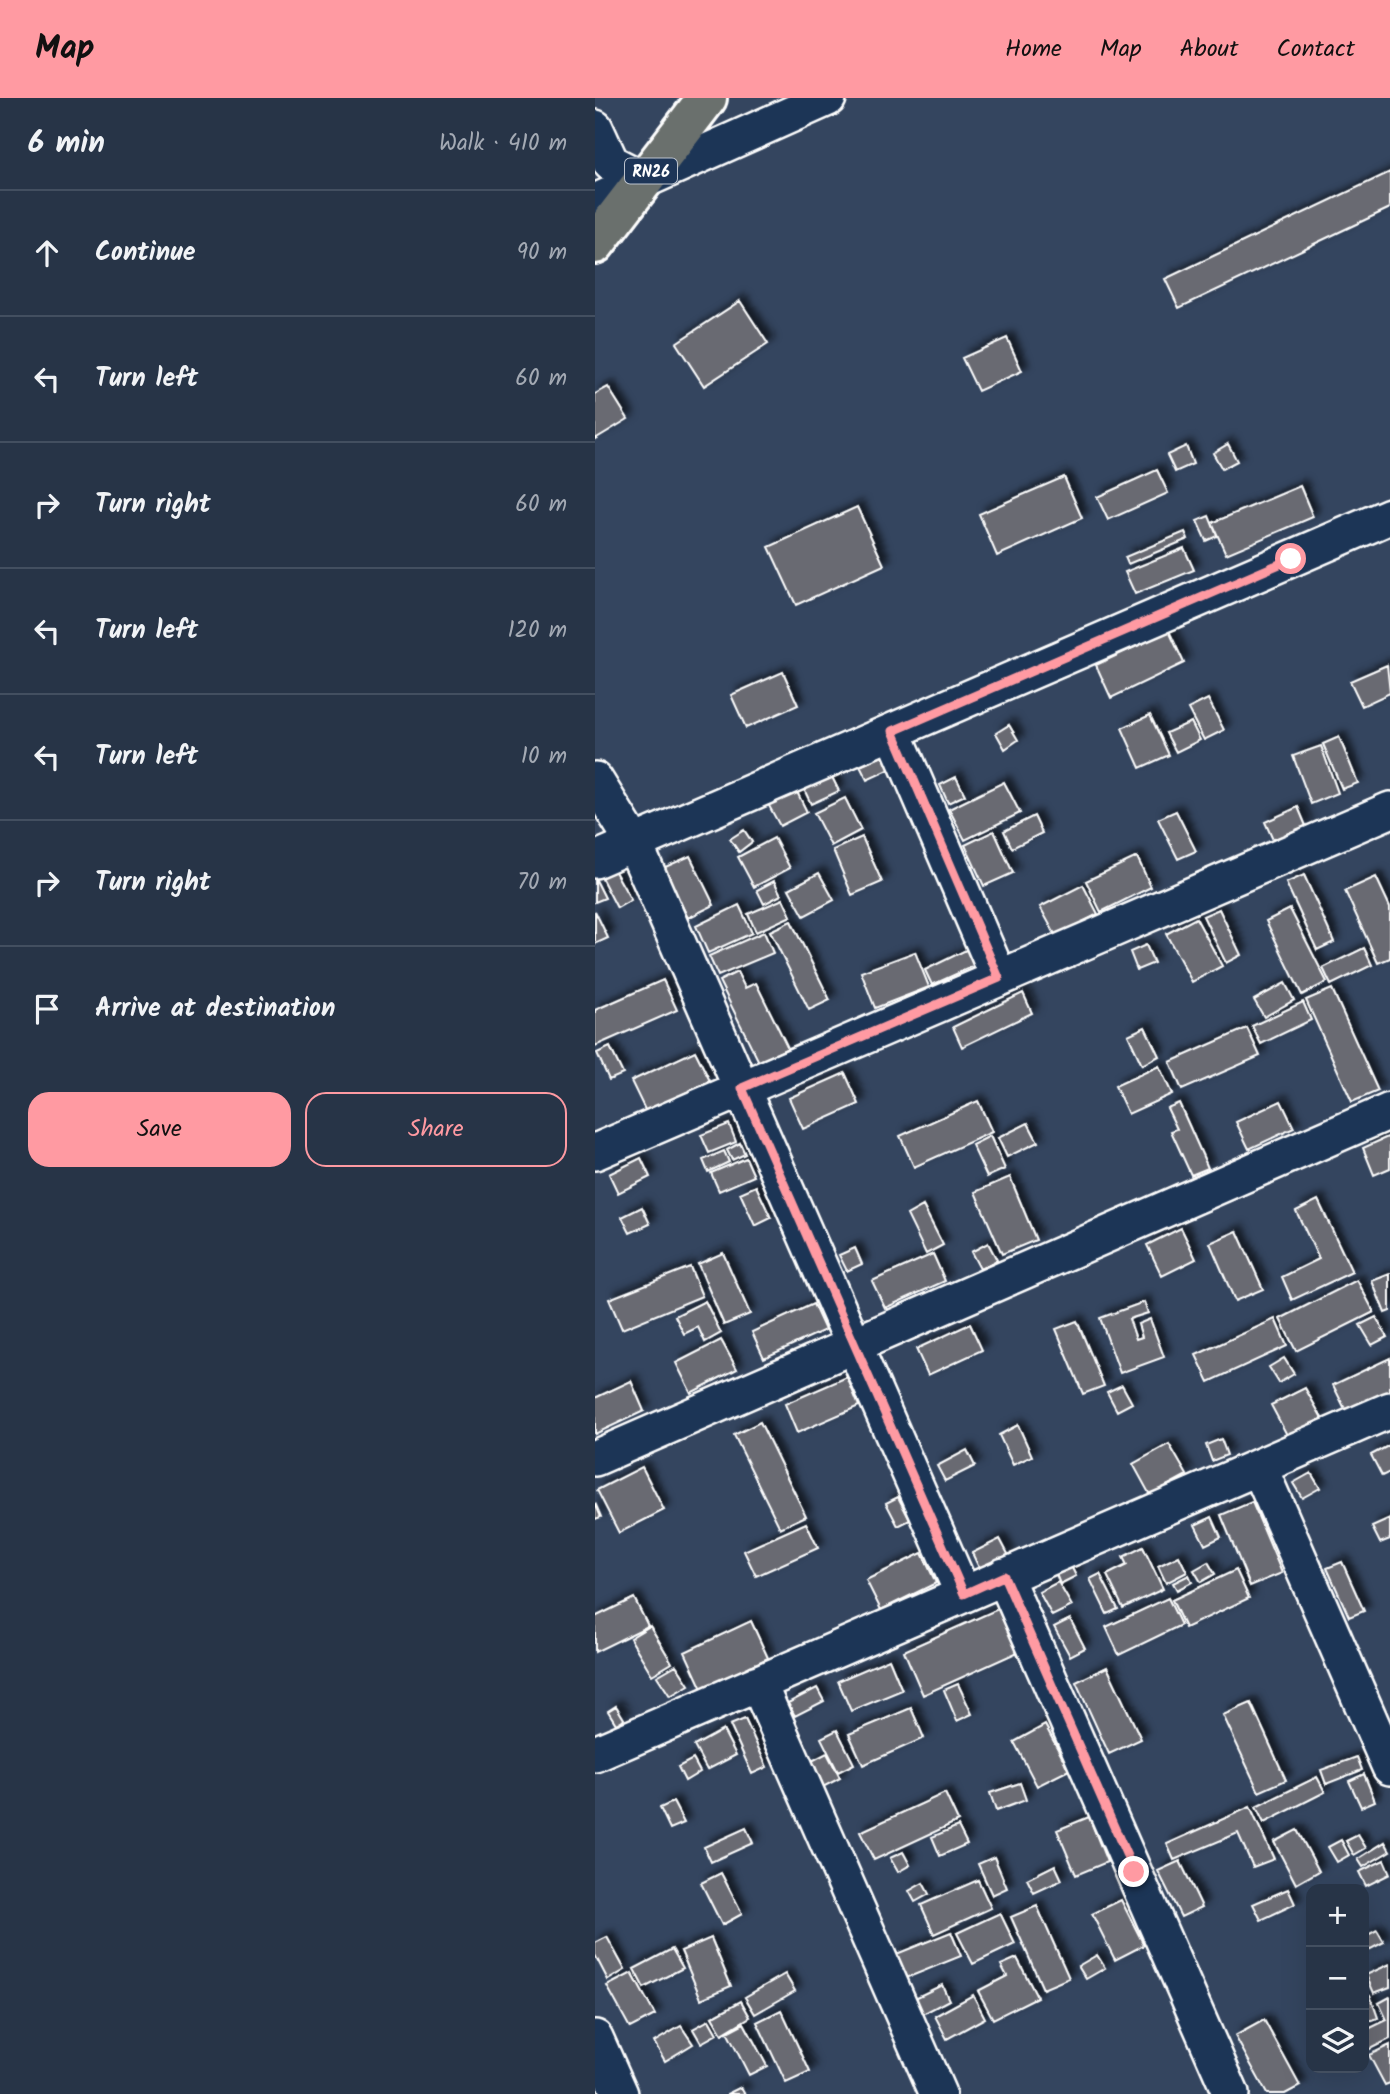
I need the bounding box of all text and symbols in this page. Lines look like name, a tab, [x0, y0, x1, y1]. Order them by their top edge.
text: Map	[35, 23, 95, 76]
text: Home	[1005, 30, 1062, 69]
text: Map	[1100, 30, 1142, 69]
text: About	[1180, 30, 1238, 69]
text: Contact	[1276, 30, 1355, 69]
text: 6 min	[28, 120, 105, 168]
text: Walk · 410 m	[439, 126, 567, 162]
road number: RN26	[625, 158, 677, 184]
text: Continue	[95, 232, 196, 274]
icon: ahead	[28, 234, 66, 272]
text: 90 m	[517, 235, 567, 271]
text: Turn left	[95, 358, 198, 400]
icon: left	[28, 360, 66, 398]
text: 60 m	[515, 361, 567, 397]
text: Turn right	[95, 484, 211, 526]
icon: right	[28, 486, 66, 524]
text: 60 m	[515, 487, 567, 523]
route start	[1275, 543, 1306, 574]
text: Turn left	[95, 610, 198, 652]
icon: left	[28, 612, 66, 650]
text: 120 m	[507, 613, 567, 649]
text: Turn left	[95, 736, 198, 778]
icon: left	[28, 738, 66, 776]
text: 10 m	[521, 739, 567, 775]
text: Turn right	[95, 862, 211, 904]
icon: right	[28, 864, 66, 902]
text: 70 m	[517, 865, 567, 901]
text: Arrive at destination	[95, 988, 335, 1030]
icon: arrive	[28, 990, 66, 1028]
button: Save	[28, 1092, 291, 1167]
button: Share	[305, 1092, 567, 1167]
route end	[1118, 1856, 1149, 1887]
map controls	[1306, 1884, 1369, 2073]
button: +	[1306, 1884, 1369, 1947]
button: −	[1306, 1947, 1369, 2010]
button: layers	[1306, 2010, 1369, 2073]

